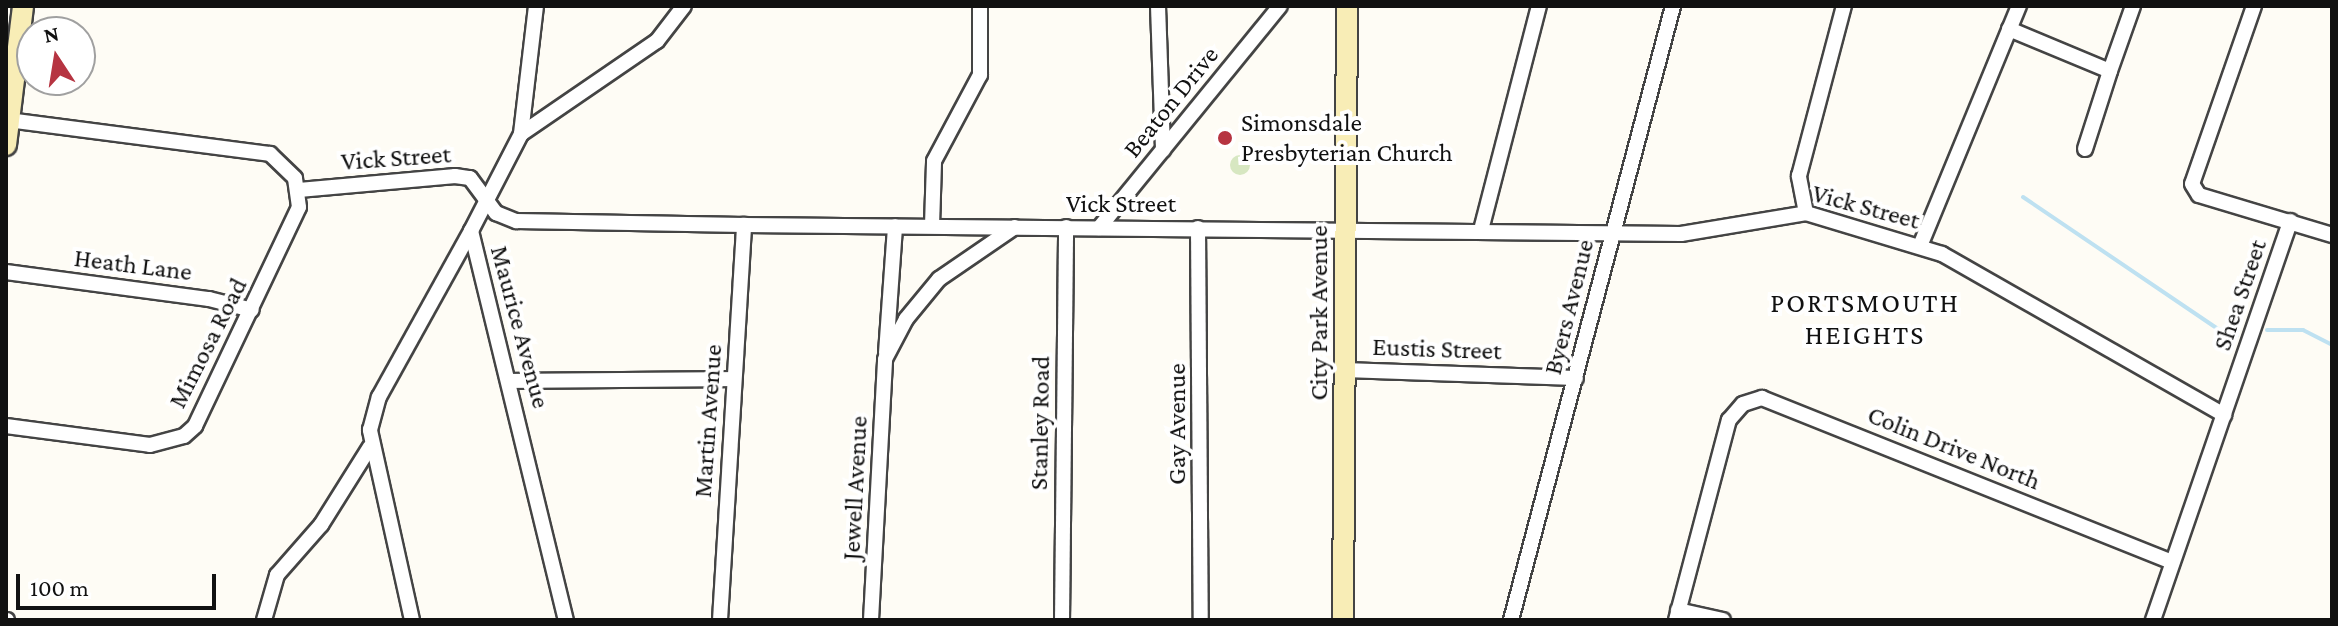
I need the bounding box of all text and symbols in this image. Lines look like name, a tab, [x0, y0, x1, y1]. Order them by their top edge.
north arrow	[16, 16, 96, 96]
text: N	[41, 20, 61, 48]
street label: Beaton Drive	[1117, 40, 1225, 164]
place label: Simonsdale Presbyterian Church	[1241, 107, 1453, 168]
marker: Simonsdale Presbyterian Church	[1216, 129, 1234, 147]
street label: Vick Street	[340, 139, 452, 177]
street label: Vick Street	[1809, 178, 1923, 236]
street label: Vick Street	[1066, 188, 1176, 220]
street label: City Park Avenue	[1303, 225, 1335, 401]
street label: Shea Street	[2206, 235, 2274, 355]
street label: Byers Avenue	[1537, 236, 1601, 378]
street label: Heath Lane	[72, 242, 194, 288]
street label: Maurice Avenue	[483, 242, 557, 412]
street label: Mimosa Road	[162, 273, 254, 413]
district label: PORTSMOUTH HEIGHTS	[1770, 286, 1960, 352]
street label: Eustis Street	[1372, 331, 1502, 367]
street label: Martin Avenue	[687, 343, 729, 499]
street label: Stanley Road	[1023, 356, 1057, 490]
street label: Gay Avenue	[1161, 363, 1193, 485]
street label: Colin Drive North	[1863, 399, 2045, 497]
street label: Jewell Avenue	[836, 415, 874, 561]
scale bar	[20, 558, 220, 608]
text: 100 m	[30, 574, 89, 601]

